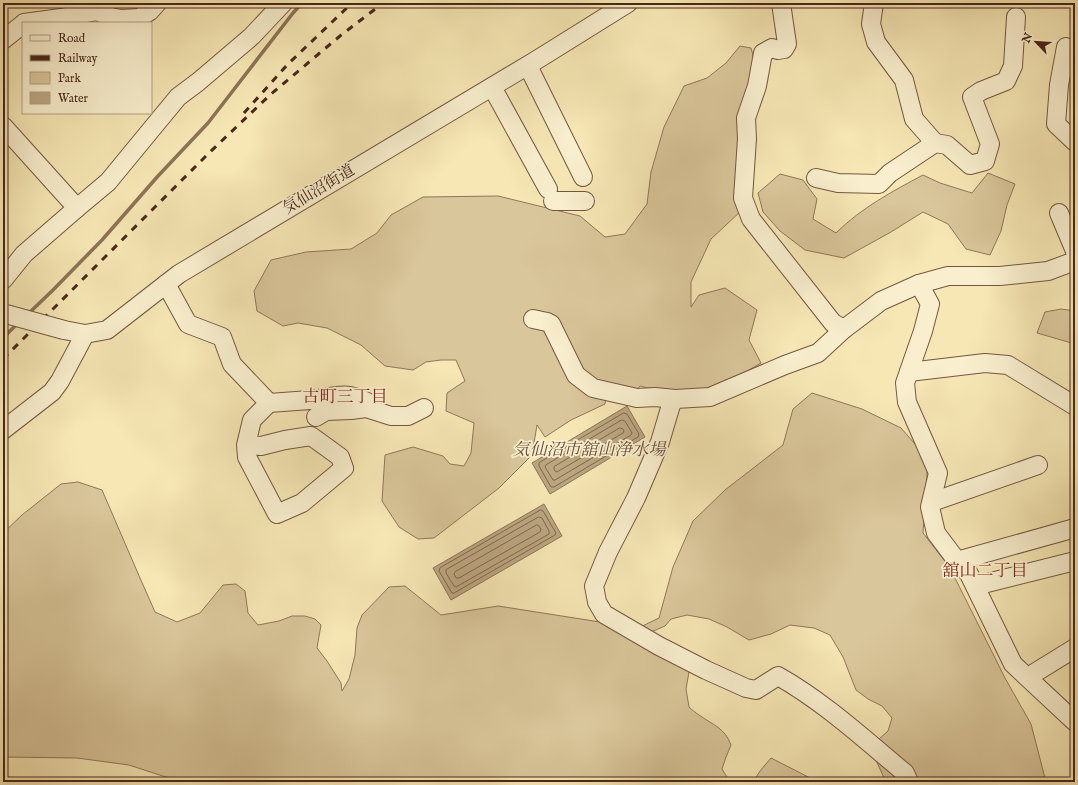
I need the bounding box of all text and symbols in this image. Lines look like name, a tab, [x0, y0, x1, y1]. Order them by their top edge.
legend	[22, 22, 152, 114]
north arrow	[1016, 22, 1056, 62]
text: N	[1019, 30, 1036, 46]
text: Road	[58, 31, 86, 46]
text: Railway	[58, 51, 97, 66]
text: Park	[58, 71, 81, 86]
text: Water	[58, 91, 89, 106]
street label: 気仙沼街道	[280, 161, 358, 219]
district label: 古町三丁目	[303, 387, 388, 408]
water label: 気仙沼市舘山浄水場	[513, 440, 667, 461]
district label: 舘山二丁目	[943, 561, 1028, 582]

